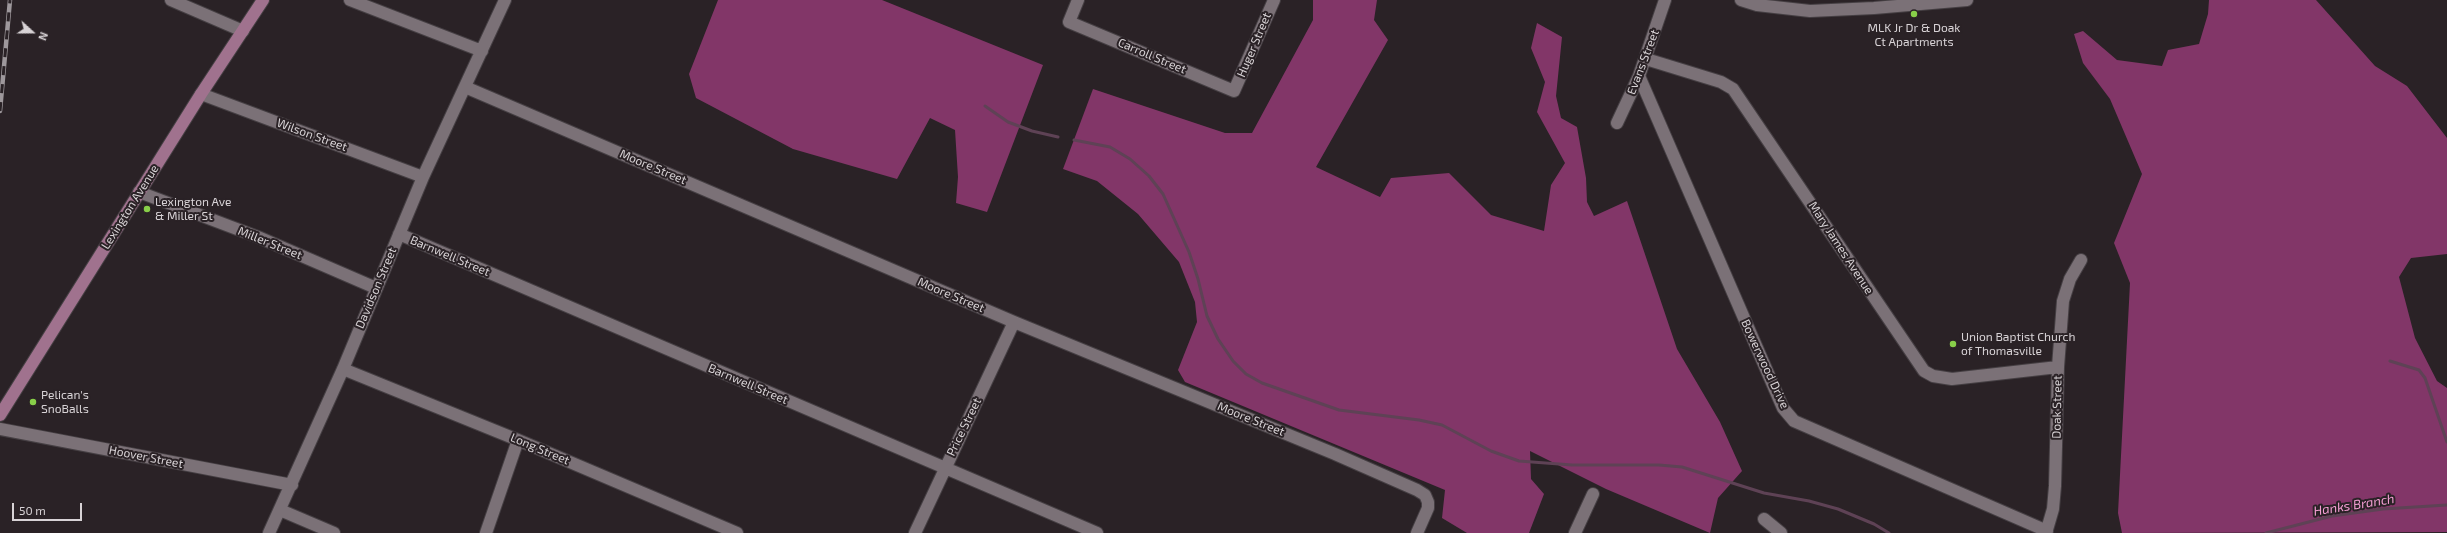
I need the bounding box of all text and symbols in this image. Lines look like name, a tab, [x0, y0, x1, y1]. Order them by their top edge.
marker: MLK Jr Dr & Doak Ct Apartments	[1909, 9, 1919, 19]
street label: Huger Street	[1234, 11, 1274, 79]
north arrow	[12, 12, 52, 52]
place label: MLK Jr Dr & Doak Ct Apartments	[1868, 21, 1960, 49]
street label: Evans Street	[1624, 27, 1662, 97]
text: N	[36, 30, 51, 43]
street label: Carroll Street	[1116, 35, 1188, 77]
street label: Wilson Street	[275, 116, 349, 154]
street label: Moore Street	[617, 146, 689, 188]
street label: Lexington Avenue	[98, 162, 162, 252]
place label: Lexington Ave & Miller St	[155, 195, 232, 223]
street label: Mary James Avenue	[1806, 199, 1876, 297]
marker: Lexington Ave & Miller St	[142, 204, 152, 214]
street label: Miller Street	[236, 224, 304, 262]
street label: Barnwell Street	[408, 233, 492, 279]
street label: Davidson Street	[352, 245, 400, 331]
street label: Moore Street	[915, 274, 987, 316]
street label: Bowerwood Drive	[1738, 317, 1792, 411]
place label: Union Baptist Church of Thomasville	[1961, 330, 2075, 358]
marker: Union Baptist Church of Thomasville	[1948, 339, 1958, 349]
street label: Barnwell Street	[706, 361, 790, 407]
street label: Doak Street	[2049, 375, 2065, 439]
place label: Pelican's SnoBalls	[41, 388, 89, 416]
street label: Price Street	[944, 395, 984, 459]
marker: Pelican's SnoBalls	[28, 397, 38, 407]
street label: Moore Street	[1215, 399, 1287, 439]
street label: Long Street	[508, 430, 572, 468]
street label: Hoover Street	[108, 443, 184, 471]
water label: Hanks Branch	[2312, 491, 2396, 519]
scale bar	[14, 495, 84, 521]
text: 50 m	[19, 503, 46, 517]

